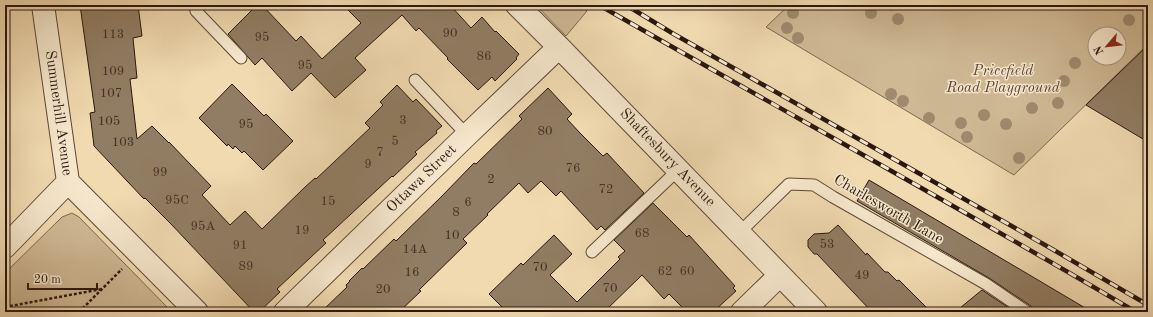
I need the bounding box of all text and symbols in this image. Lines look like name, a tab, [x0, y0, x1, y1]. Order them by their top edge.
north arrow	[1087, 26, 1127, 66]
house number: 90	[442, 27, 458, 40]
house number: 113	[102, 28, 124, 41]
house number: 95	[254, 31, 270, 44]
text: N	[1092, 43, 1106, 56]
street label: Summerhill Avenue	[42, 49, 74, 177]
house number: 86	[476, 50, 492, 63]
house number: 95	[297, 59, 313, 72]
park label: Pricefield Road Playground	[945, 64, 1061, 96]
house number: 109	[102, 65, 124, 78]
house number: 107	[100, 87, 122, 100]
street label: Shaftesbury Avenue	[616, 106, 718, 210]
house number: 3	[399, 114, 407, 127]
house number: 105	[98, 115, 120, 128]
house number: 95	[238, 118, 254, 131]
house number: 80	[537, 125, 553, 138]
house number: 5	[391, 135, 399, 148]
house number: 103	[112, 136, 134, 149]
street label: Ottawa Street	[384, 142, 460, 216]
house number: 7	[376, 146, 384, 159]
house number: 9	[364, 158, 372, 171]
house number: 76	[565, 162, 581, 175]
house number: 99	[152, 166, 168, 179]
house number: 2	[487, 173, 495, 186]
street label: Charlesworth Lane	[831, 173, 945, 247]
house number: 72	[598, 183, 614, 196]
house number: 95C	[165, 194, 189, 207]
house number: 15	[320, 195, 336, 208]
house number: 6	[464, 196, 472, 209]
house number: 8	[452, 206, 460, 219]
house number: 95A	[190, 220, 216, 233]
house number: 19	[294, 224, 310, 237]
house number: 68	[634, 227, 650, 240]
house number: 10	[444, 229, 460, 242]
house number: 53	[819, 238, 835, 251]
house number: 91	[232, 239, 248, 252]
house number: 14A	[402, 243, 428, 256]
house number: 89	[238, 260, 254, 273]
house number: 70	[532, 261, 548, 274]
scale bar	[28, 265, 97, 291]
house number: 62	[657, 265, 673, 278]
house number: 60	[679, 265, 695, 278]
house number: 16	[404, 266, 420, 279]
house number: 49	[854, 269, 870, 282]
text: 20 m	[34, 274, 61, 286]
house number: 70	[602, 282, 618, 295]
house number: 20	[375, 283, 391, 296]

